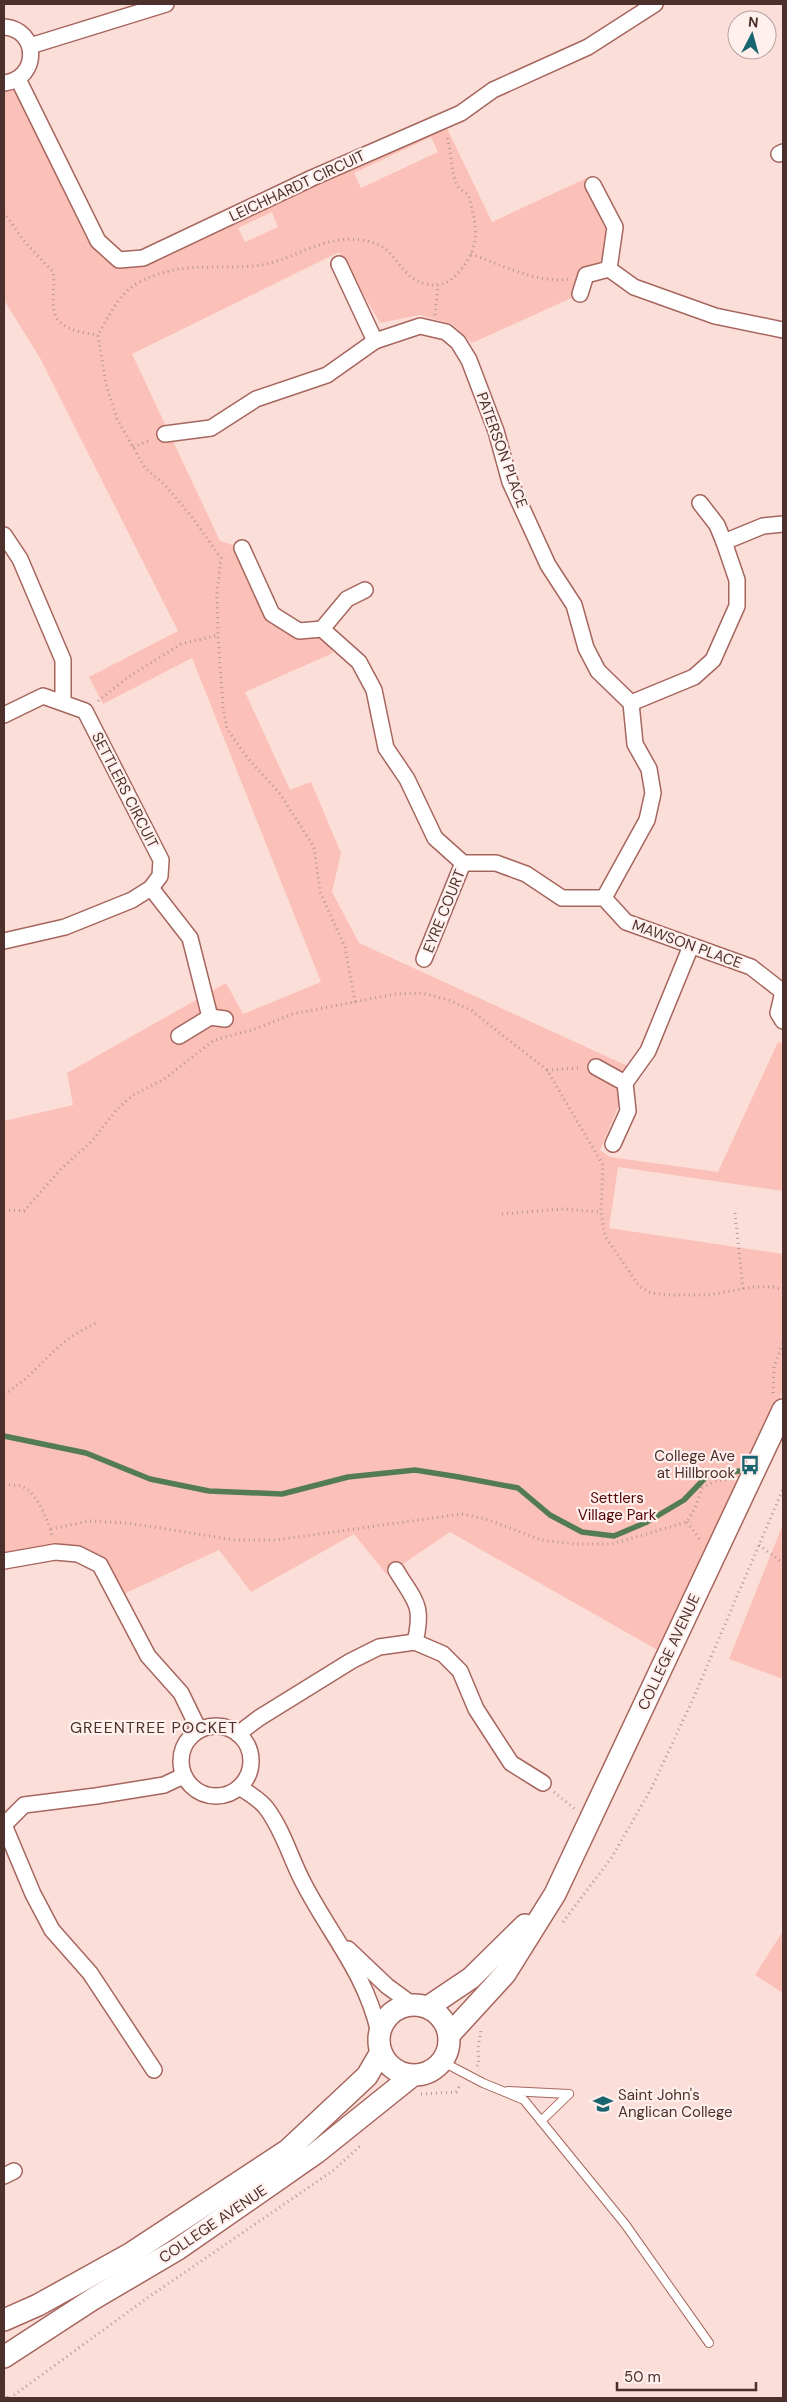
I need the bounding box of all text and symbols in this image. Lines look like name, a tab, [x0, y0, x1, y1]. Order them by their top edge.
north arrow	[727, 10, 777, 60]
text: N	[747, 13, 759, 32]
street label: LEICHHARDT CIRCUIT	[226, 146, 368, 226]
street label: PATERSON PLACE	[472, 389, 532, 511]
street label: SETTLERS CIRCUIT	[87, 729, 163, 851]
street label: EYRE COURT	[418, 866, 470, 956]
street label: MAWSON PLACE	[629, 915, 745, 973]
place label: College Ave at Hillbrook	[654, 1446, 735, 1483]
bus stop icon: College Ave at Hillbrook	[739, 1454, 761, 1476]
park label: Settlers Village Park	[578, 1488, 657, 1525]
street label: COLLEGE AVENUE	[633, 1591, 705, 1713]
district label: GREENTREE POCKET	[70, 1717, 238, 1738]
place label: Saint John's Anglican College	[618, 2085, 733, 2122]
school or university icon: Saint John's Anglican College	[592, 2093, 614, 2115]
street label: COLLEGE AVENUE	[155, 2180, 271, 2268]
scale bar	[617, 2360, 756, 2392]
text: 50 m	[624, 2367, 661, 2387]

